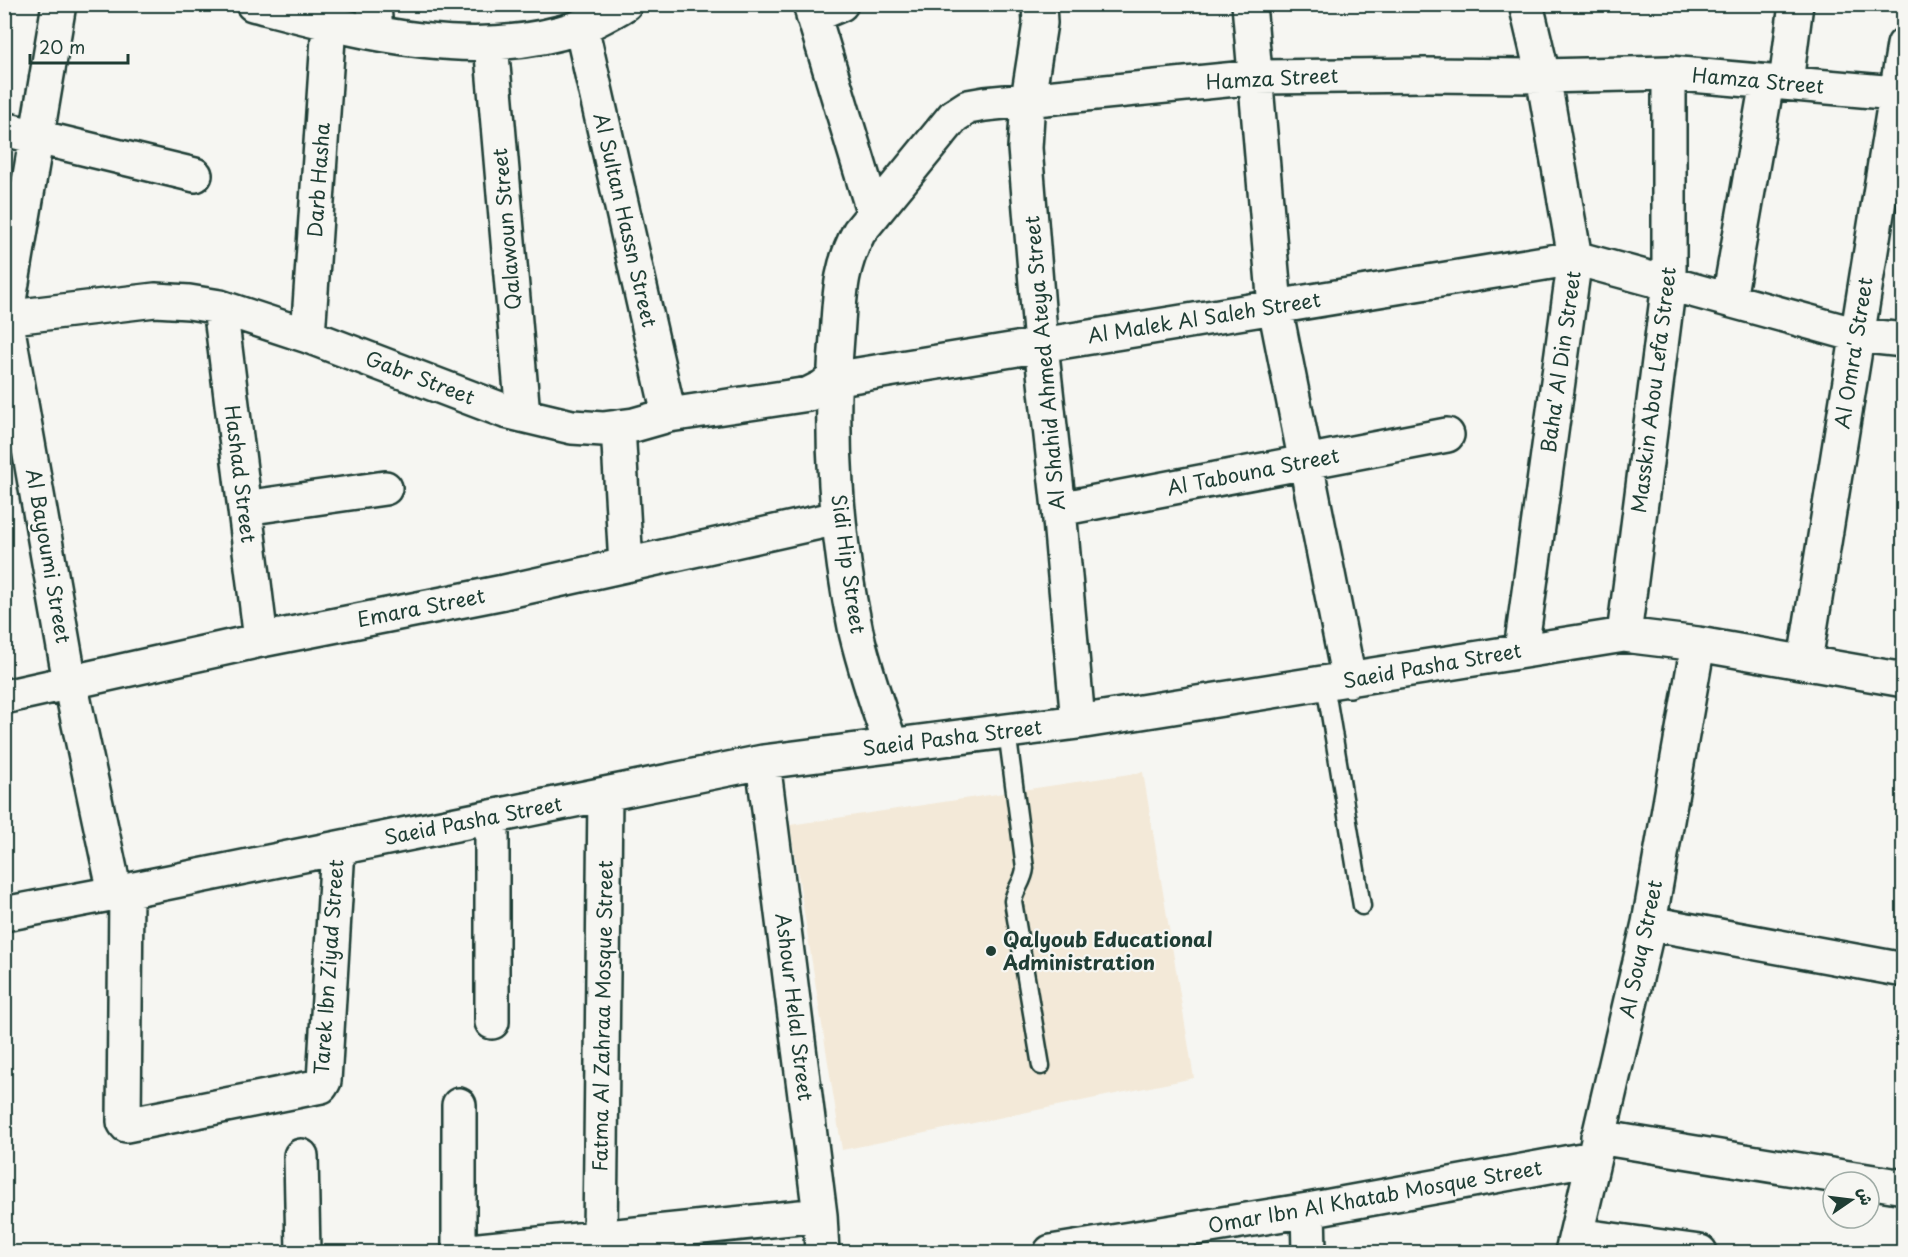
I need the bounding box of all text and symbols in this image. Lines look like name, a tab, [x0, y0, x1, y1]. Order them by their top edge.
scale bar	[30, 27, 128, 65]
text: 20 m	[39, 33, 85, 60]
street label: Hamza Street	[1691, 59, 1825, 101]
street label: Hamza Street	[1205, 60, 1339, 96]
street label: Al Sultan Hassn Street	[587, 110, 665, 330]
street label: Darb Hasha	[299, 121, 337, 238]
street label: Qalawoun Street	[484, 147, 528, 311]
street label: Al Shahid Ahmed Ateya Street	[1016, 214, 1072, 512]
street label: Masskin Abou Lefa Street	[1623, 265, 1683, 515]
street label: Baha' Al Din Street	[1532, 269, 1588, 455]
street label: Al Omra' Street	[1826, 275, 1880, 431]
street label: Al Malek Al Saleh Street	[1085, 284, 1323, 350]
street label: Gabr Street	[361, 342, 479, 412]
street label: Hashad Street	[218, 403, 264, 544]
street label: Al Tabouna Street	[1164, 440, 1342, 502]
street label: Al Bayoumi Street	[19, 466, 79, 645]
street label: Sidi Hip Street	[824, 492, 874, 636]
street label: Emara Street	[354, 580, 487, 634]
street label: Saeid Pasha Street	[1340, 635, 1523, 695]
street label: Saeid Pasha Street	[860, 711, 1043, 763]
street label: Saeid Pasha Street	[381, 788, 564, 852]
street label: Tarek Ibn Ziyad Street	[306, 858, 350, 1076]
street label: Fatma Al Zahraa Mosque Street	[584, 860, 620, 1172]
street label: Al Souq Street	[1611, 877, 1669, 1021]
street label: Ashour Helal Street	[769, 911, 821, 1103]
place label: Qalyoub Educational Administration	[1002, 924, 1212, 977]
marker: Qalyoub Educational Administration	[984, 944, 998, 958]
street label: Omar Ibn Al Khatab Mosque Street	[1205, 1152, 1544, 1240]
north arrow	[1821, 1170, 1881, 1230]
text: ش	[1853, 1185, 1880, 1208]

